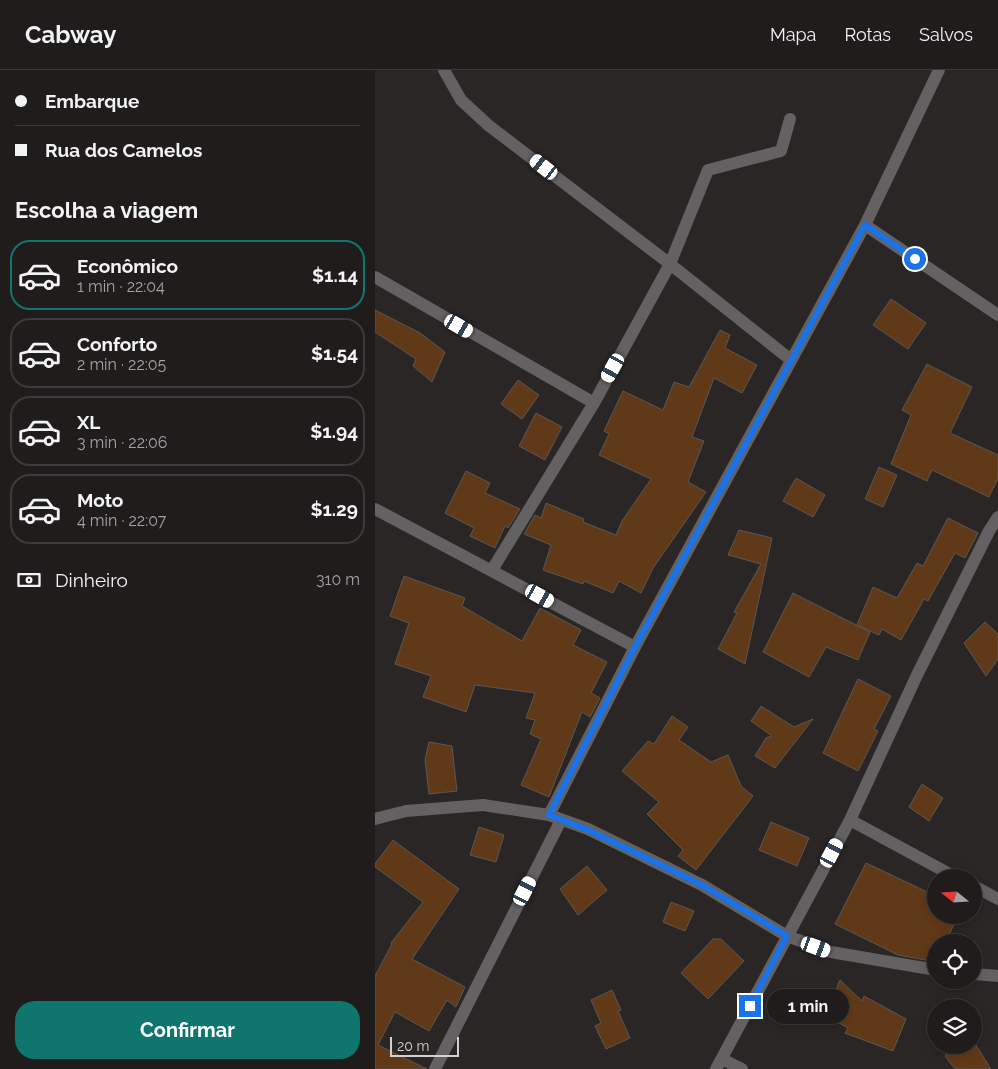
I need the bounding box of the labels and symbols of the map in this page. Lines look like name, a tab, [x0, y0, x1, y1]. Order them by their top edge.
car	[527, 152, 560, 182]
route start	[904, 248, 926, 270]
car	[442, 312, 475, 340]
car	[599, 351, 626, 385]
car	[523, 582, 556, 610]
car	[818, 836, 845, 870]
north arrow	[927, 869, 983, 924]
car	[511, 874, 538, 908]
car	[799, 935, 832, 959]
callout: 1 min	[767, 988, 850, 1024]
route end	[739, 995, 761, 1017]
scale bar	[390, 1034, 459, 1057]

